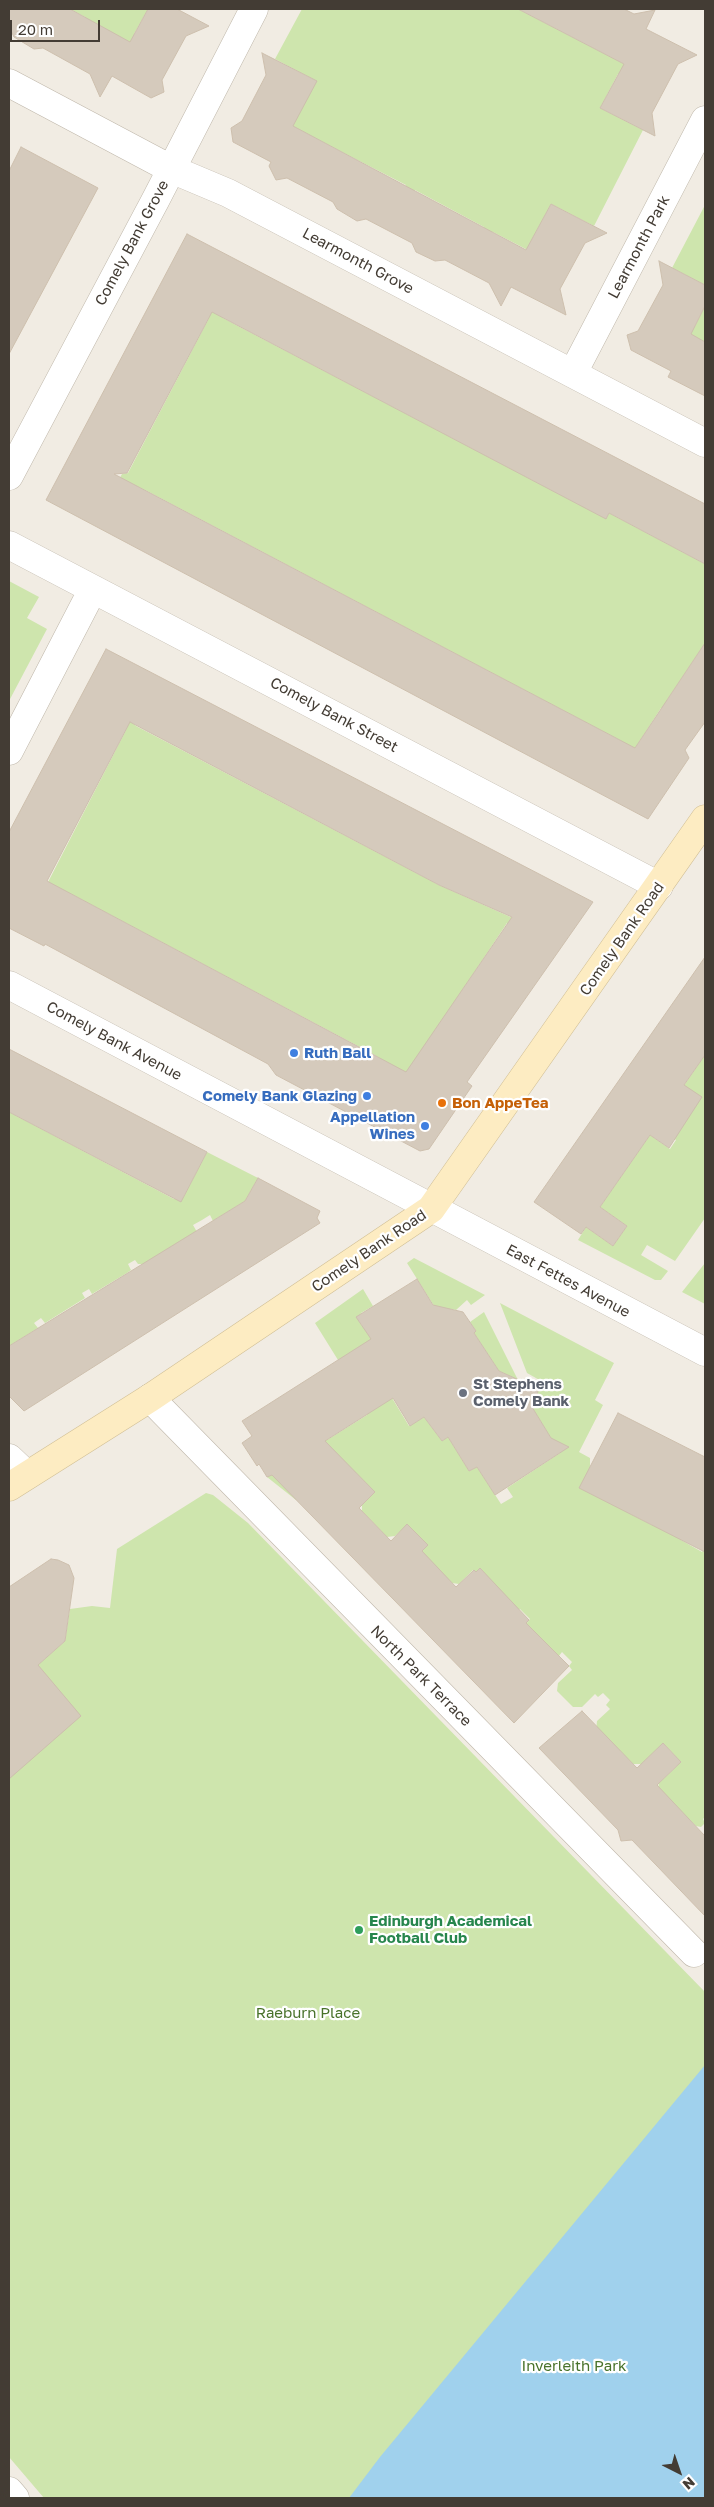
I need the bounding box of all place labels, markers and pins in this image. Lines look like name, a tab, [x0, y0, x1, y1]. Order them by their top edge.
place label: Ruth Ball	[304, 1044, 371, 1062]
marker: Ruth Ball	[288, 1047, 300, 1059]
place label: Comely Bank Glazing	[202, 1087, 357, 1105]
marker: Comely Bank Glazing	[361, 1090, 373, 1102]
place label: Bon AppeTea	[452, 1094, 548, 1112]
marker: Bon AppeTea	[436, 1097, 448, 1109]
place label: Appellation Wines	[330, 1108, 415, 1143]
marker: Appellation Wines	[419, 1120, 431, 1132]
place label: St Stephens Comely Bank	[473, 1375, 569, 1410]
marker: St Stephens Comely Bank	[457, 1387, 469, 1399]
place label: Edinburgh Academical Football Club	[369, 1912, 532, 1947]
marker: Edinburgh Academical Football Club	[353, 1924, 365, 1936]

